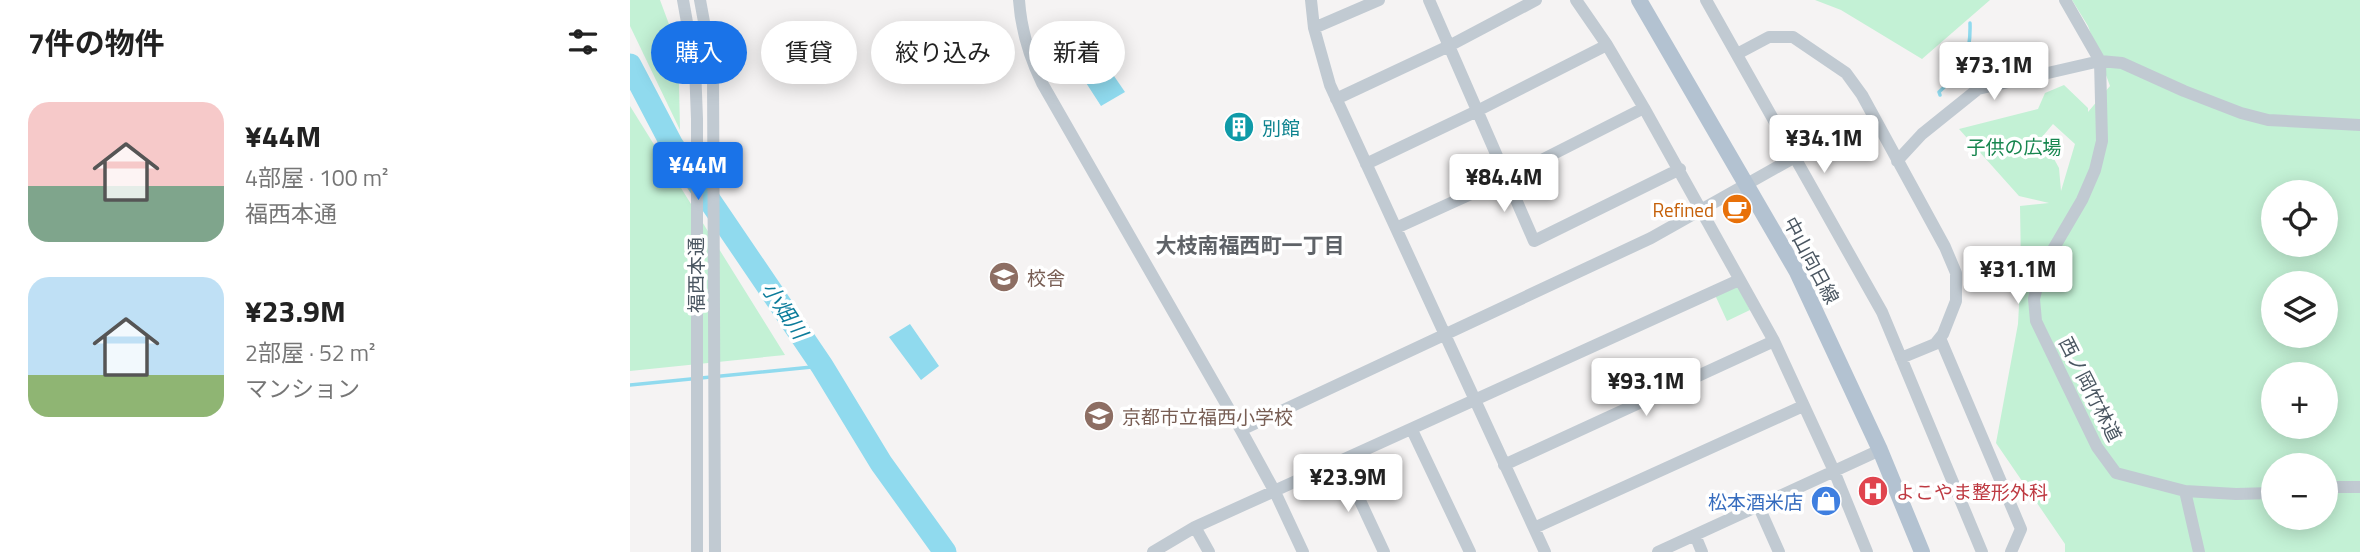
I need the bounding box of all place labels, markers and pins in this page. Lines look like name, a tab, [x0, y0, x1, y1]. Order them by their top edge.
pin: ¥73.1M	[1937, 42, 2051, 102]
building icon: 別館	[1222, 110, 1256, 144]
place label: 別館	[1262, 113, 1300, 142]
pin: ¥34.1M	[1767, 116, 1881, 175]
pin: ¥44M	[657, 142, 739, 202]
pin: ¥84.4M	[1447, 154, 1561, 214]
cafe icon: Refined	[1720, 192, 1754, 226]
place label: Refined	[1653, 195, 1714, 224]
pin: ¥31.1M	[1961, 246, 2075, 306]
school or university icon: 校舎	[987, 260, 1021, 294]
place label: 校舎	[1027, 263, 1065, 292]
pin: ¥93.1M	[1589, 358, 1703, 418]
school or university icon: 京都市立福西小学校	[1082, 399, 1116, 433]
place label: 京都市立福西小学校	[1122, 402, 1293, 431]
pin: ¥23.9M	[1291, 454, 1405, 514]
hospital icon: よこやま整形外科	[1856, 474, 1890, 508]
place label: よこやま整形外科	[1896, 477, 2048, 506]
shop icon: 松本酒米店	[1809, 484, 1843, 518]
place label: 松本酒米店	[1708, 487, 1803, 516]

